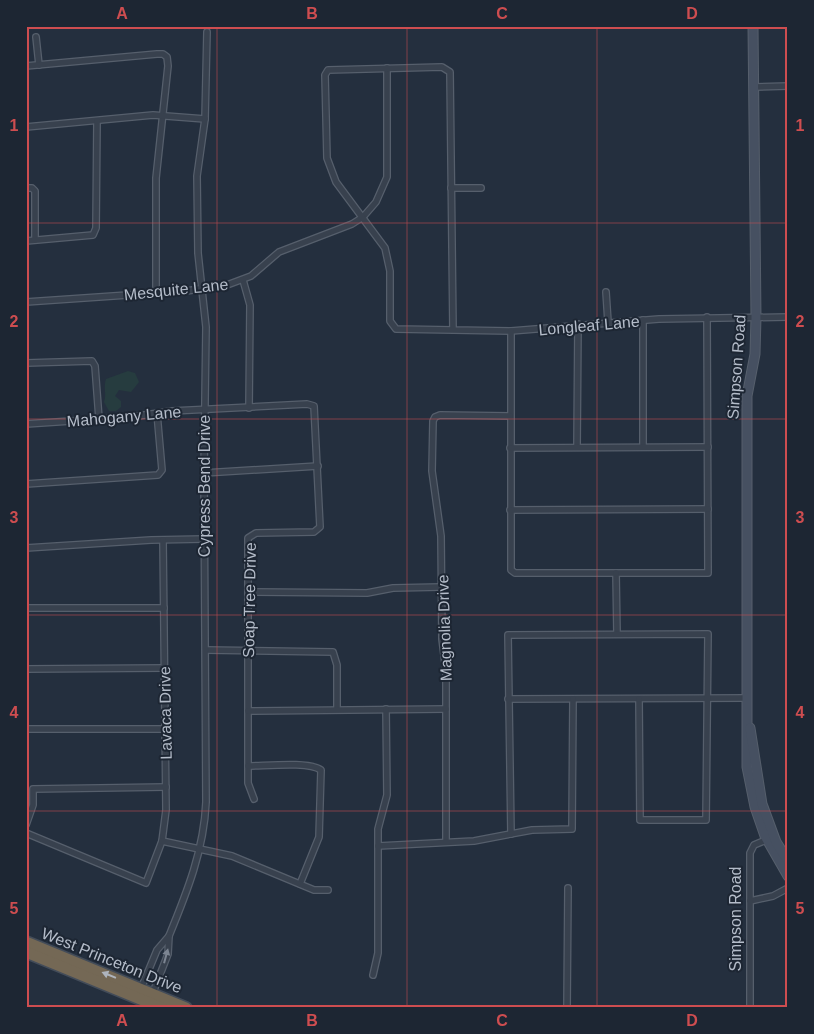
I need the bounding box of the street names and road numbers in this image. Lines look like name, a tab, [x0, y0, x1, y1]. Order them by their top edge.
street label: Mesquite Lane	[123, 276, 229, 303]
street label: Longleaf Lane	[538, 313, 640, 338]
street label: Simpson Road	[724, 314, 749, 420]
street label: Mahogany Lane	[66, 403, 182, 430]
street label: Cypress Bend Drive	[196, 415, 213, 557]
street label: Soap Tree Drive	[240, 542, 259, 658]
street label: Magnolia Drive	[434, 574, 455, 682]
street label: Lavaca Drive	[156, 666, 175, 760]
street label: Simpson Road	[727, 867, 744, 971]
street label: West Princeton Drive	[39, 924, 185, 996]

